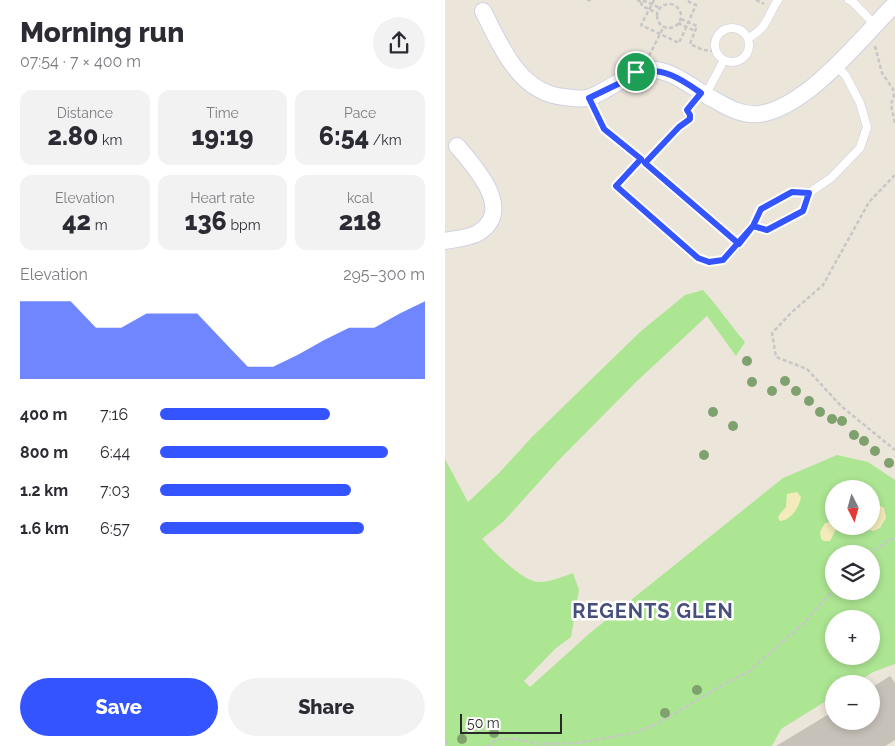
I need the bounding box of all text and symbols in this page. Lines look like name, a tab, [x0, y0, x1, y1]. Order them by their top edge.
text: Morning run	[20, 16, 184, 49]
button: share	[373, 17, 425, 69]
pin	[615, 51, 657, 93]
text: 07:54 · 7 × 400 m	[20, 52, 141, 71]
icon: arrive	[622, 58, 650, 86]
text: Distance	[57, 105, 113, 121]
text: Time	[206, 105, 239, 121]
text: Pace	[344, 105, 376, 121]
text: 2.80	[47, 121, 98, 151]
text: 19:19	[191, 121, 254, 151]
text: 6:54	[319, 121, 369, 151]
text: km	[98, 132, 122, 148]
text: /km	[369, 132, 402, 148]
text: Elevation	[55, 190, 115, 206]
text: Heart rate	[190, 190, 255, 206]
text: kcal	[347, 190, 373, 206]
text: 42	[62, 206, 91, 236]
text: 136	[184, 206, 227, 236]
text: 218	[339, 206, 381, 236]
text: m	[91, 217, 108, 233]
text: bpm	[227, 217, 261, 233]
text: Elevation	[20, 265, 88, 284]
text: 295–300 m	[343, 265, 425, 284]
text: 400 m	[20, 405, 68, 424]
text: 7:16	[100, 405, 128, 424]
text: 800 m	[20, 443, 68, 462]
text: 6:44	[100, 443, 130, 462]
north arrow	[825, 480, 880, 535]
map controls	[825, 480, 880, 730]
text: 1.2 km	[20, 481, 68, 500]
text: 7:03	[100, 481, 130, 500]
text: 1.6 km	[20, 519, 69, 538]
text: 6:57	[100, 519, 130, 538]
button: layers	[825, 545, 880, 600]
district label: REGENTS GLEN	[572, 599, 734, 623]
button: +	[825, 610, 880, 665]
button: −	[825, 675, 880, 730]
button: Save	[20, 678, 218, 736]
button: Share	[228, 678, 425, 736]
scale bar	[460, 711, 563, 734]
text: 50 m	[467, 715, 500, 731]

